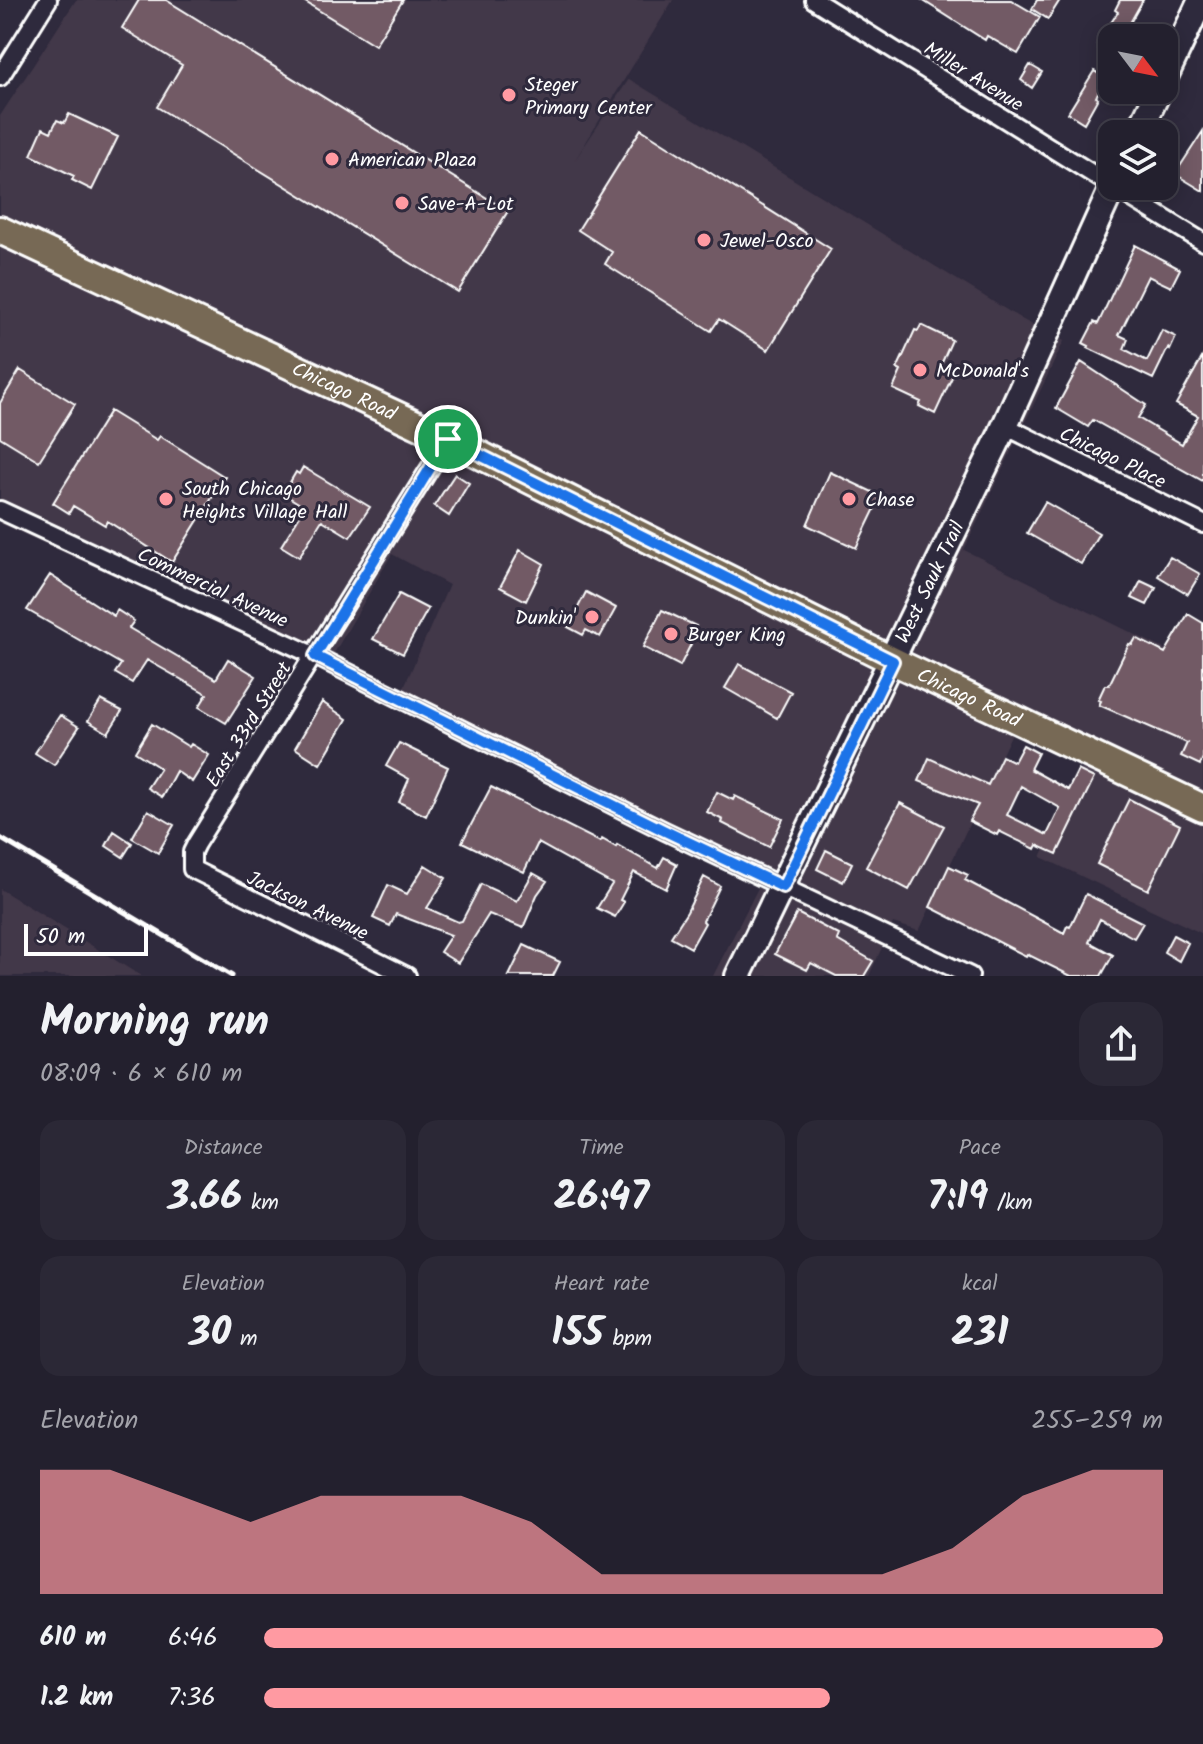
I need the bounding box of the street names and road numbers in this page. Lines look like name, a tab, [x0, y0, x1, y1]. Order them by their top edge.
street label: Miller Avenue	[917, 34, 1029, 121]
street label: Chicago Road	[286, 354, 402, 431]
street label: Chicago Place	[1053, 419, 1171, 498]
street label: West Sauk Trail	[888, 516, 974, 649]
street label: Commercial Avenue	[131, 540, 293, 638]
street label: East 33rd Street	[198, 655, 301, 794]
street label: Chicago Road	[911, 660, 1027, 738]
street label: Jackson Avenue	[241, 863, 374, 950]

